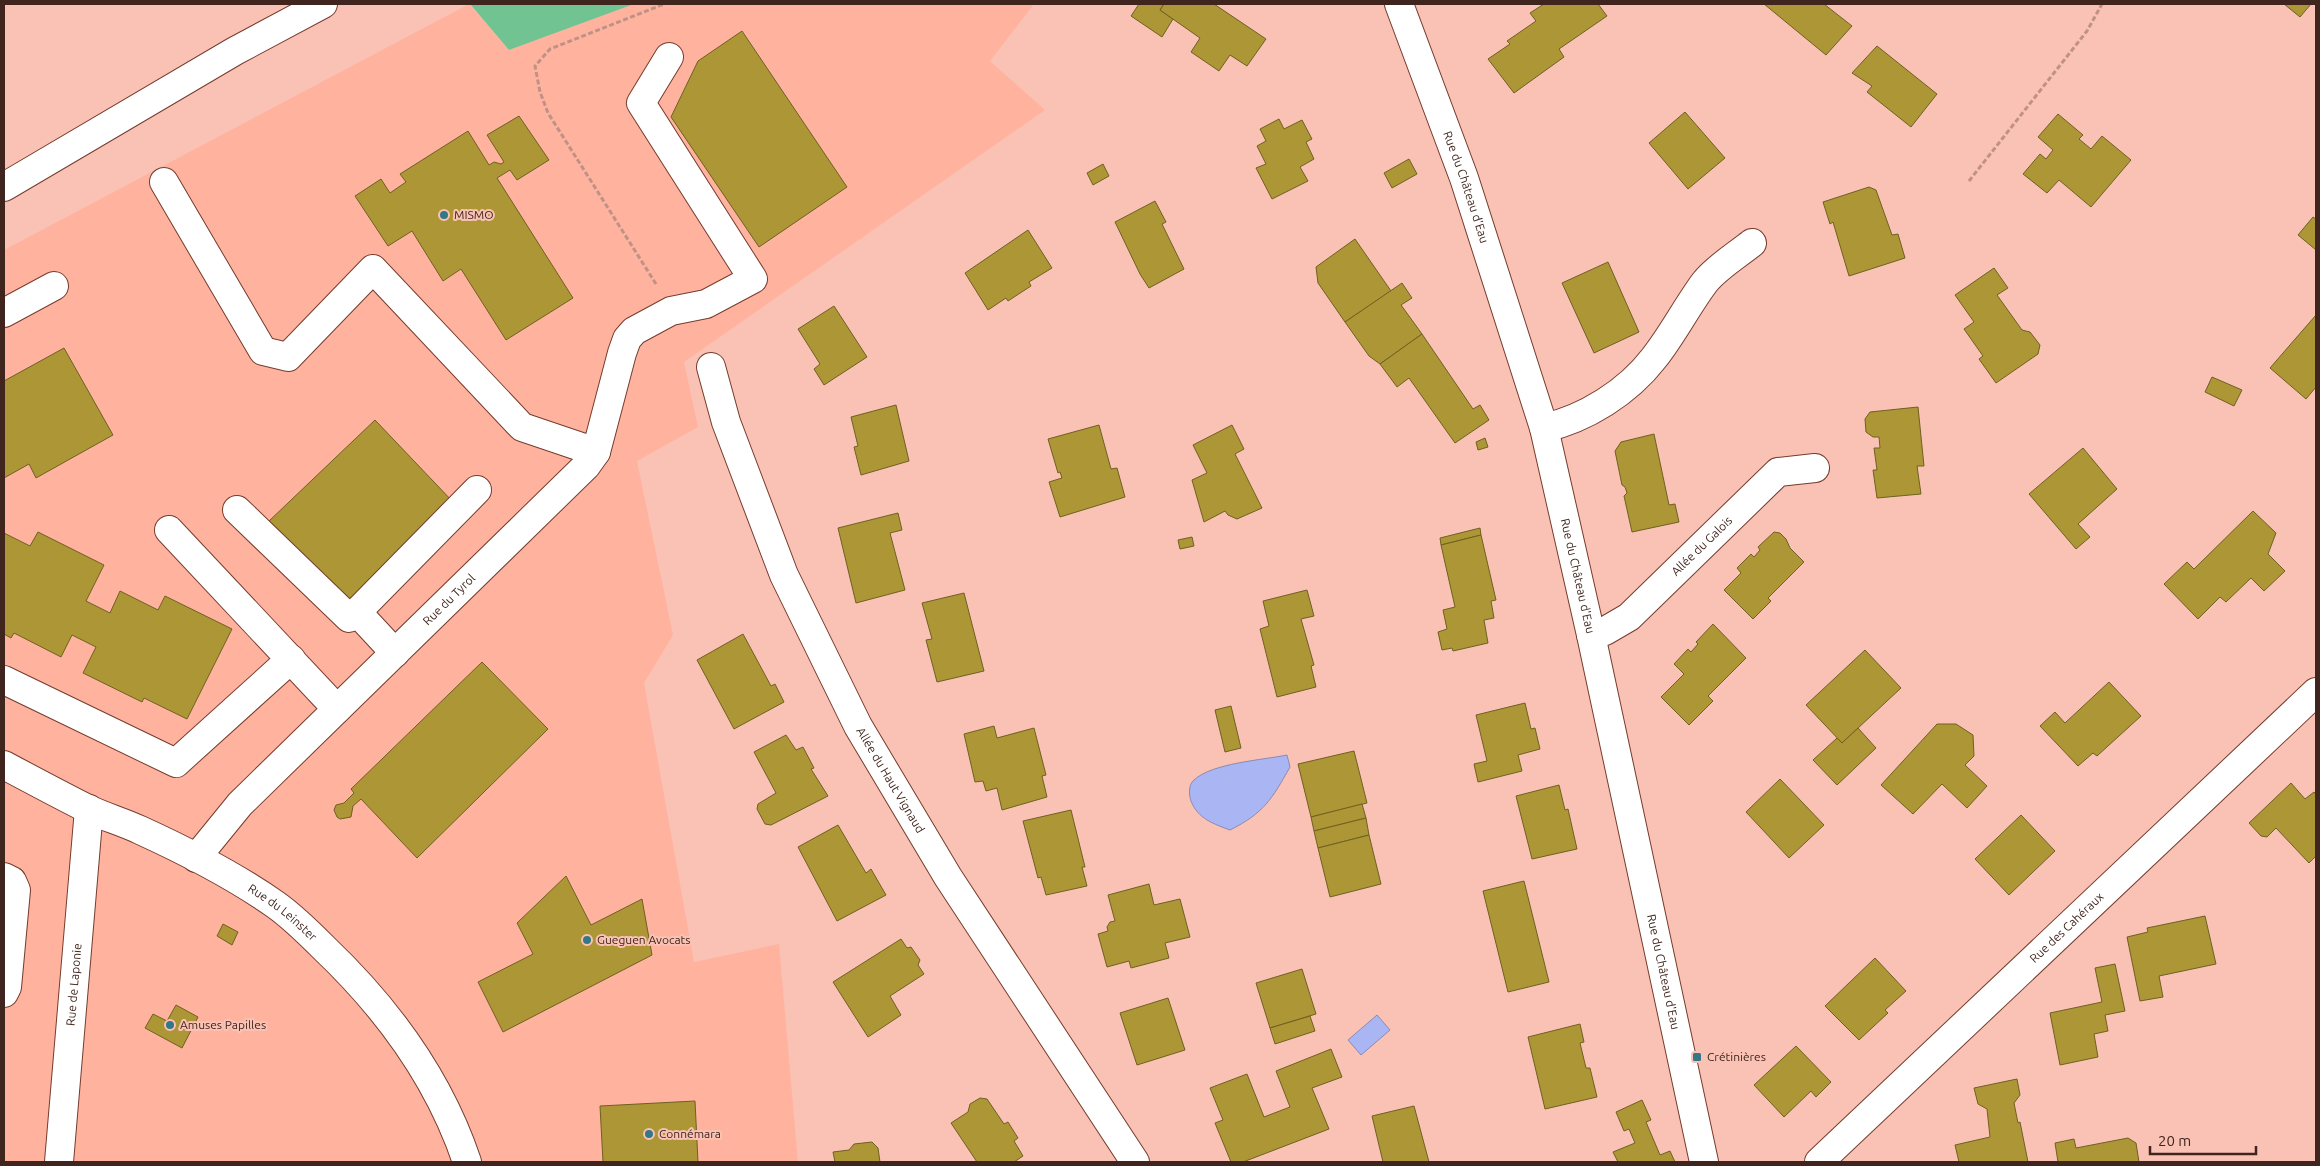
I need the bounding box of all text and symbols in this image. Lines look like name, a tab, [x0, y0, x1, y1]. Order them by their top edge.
street label: Rue du Château d'Eau	[1441, 129, 1491, 245]
place label: MISMO	[454, 208, 494, 221]
marker: MISMO	[438, 209, 450, 221]
street label: Allée du Galois	[1669, 513, 1734, 578]
street label: Rue du Château d'Eau	[1559, 517, 1597, 635]
street label: Rue du Tyrol	[420, 571, 477, 628]
street label: Allée du Haut Vignaud	[854, 725, 927, 835]
street label: Rue du Leinster	[246, 881, 320, 944]
street label: Rue des Cahéraux	[2027, 890, 2106, 965]
street label: Rue du Château d'Eau	[1645, 913, 1682, 1031]
place label: Gueguen Avocats	[597, 933, 691, 946]
marker: Gueguen Avocats	[581, 934, 593, 946]
street label: Rue de Laponie	[64, 943, 84, 1026]
place label: Amuses Papilles	[180, 1018, 266, 1031]
marker: Amuses Papilles	[164, 1019, 176, 1031]
place label: Crétinières	[1707, 1050, 1766, 1063]
marker: Crétinières	[1691, 1051, 1703, 1063]
scale bar	[2150, 1124, 2256, 1156]
place label: Connémara	[659, 1127, 721, 1140]
marker: Connémara	[643, 1128, 655, 1140]
text: 20 m	[2158, 1132, 2191, 1149]

